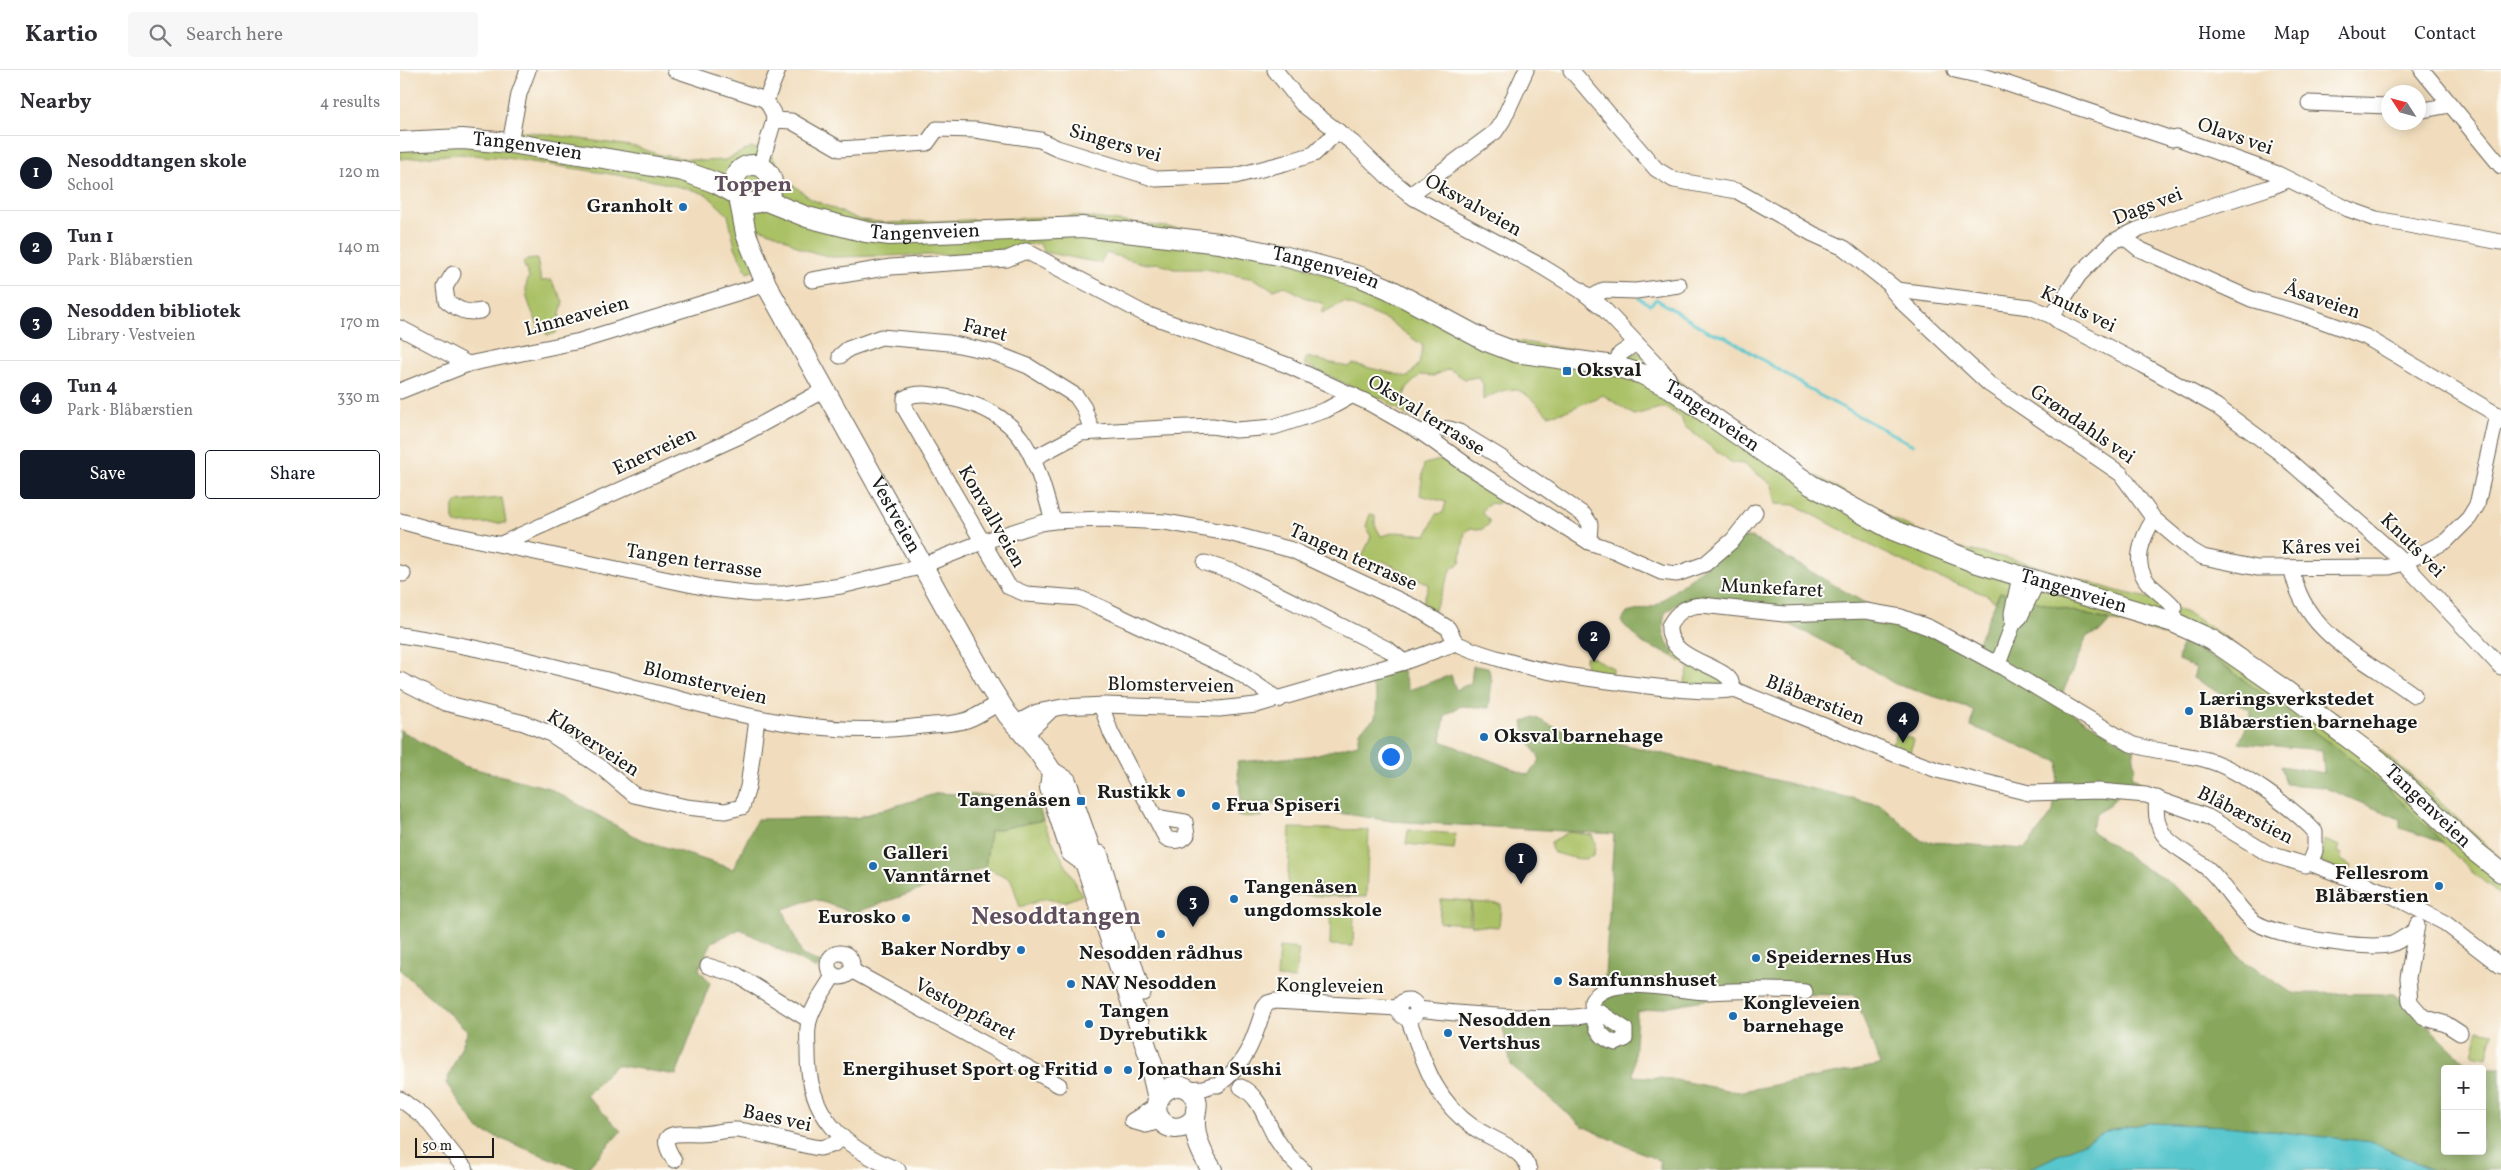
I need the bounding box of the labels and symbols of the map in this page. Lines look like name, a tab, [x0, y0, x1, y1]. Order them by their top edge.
north arrow	[2381, 85, 2426, 130]
street label: Olavs vei	[2193, 111, 2277, 163]
street label: Singers vei	[1066, 117, 1164, 171]
street label: Tangenveien	[471, 126, 584, 169]
street label: Oksvalveien	[1419, 168, 1527, 244]
district label: Toppen	[714, 170, 792, 201]
street label: Dags vei	[2109, 181, 2187, 233]
place label: Granholt	[587, 193, 673, 221]
marker: Granholt	[677, 201, 689, 213]
street label: Tangenveien	[868, 217, 981, 249]
street label: Tangenveien	[1269, 240, 1384, 297]
street label: Åsaveien	[2280, 275, 2364, 327]
street label: Knuts vei	[2035, 280, 2121, 340]
street label: Linneaveien	[522, 290, 632, 344]
street label: Faret	[960, 312, 1010, 350]
place label: Oksval	[1577, 357, 1642, 385]
marker: Oksval	[1561, 365, 1573, 377]
street label: Oksval terrasse	[1362, 369, 1490, 463]
street label: Tangenveien	[1659, 373, 1765, 459]
street label: Grøndahls vei	[2024, 378, 2140, 472]
street label: Enerveien	[609, 420, 701, 484]
street label: Konvallveien	[950, 461, 1032, 574]
street label: Vestveien	[862, 472, 927, 559]
street label: Knuts vei	[2373, 507, 2451, 585]
street label: Tangen terrasse	[1284, 517, 1422, 599]
street label: Kåres vei	[2281, 533, 2361, 563]
street label: Tangen terrasse	[624, 537, 764, 587]
street label: Tangenveien	[2016, 563, 2130, 621]
street label: Munkefaret	[1720, 572, 1824, 606]
pin: 2	[1578, 621, 1610, 662]
street label: Blomsterveien	[640, 655, 770, 713]
street label: Blåbærstien	[1761, 668, 1869, 734]
street label: Blomsterveien	[1107, 671, 1235, 701]
place label: Læringsverkstedet Blåbærstien barnehage	[2199, 686, 2418, 737]
pin: 4	[1887, 702, 1919, 743]
street label: Kløverveien	[541, 704, 645, 784]
marker: Læringsverkstedet Blåbærstien barnehage	[2183, 705, 2195, 717]
place label: Oksval barnehage	[1494, 723, 1663, 751]
marker: Oksval barnehage	[1478, 731, 1490, 743]
your location	[1378, 744, 1404, 770]
street label: Tangenveien	[2378, 759, 2477, 855]
place label: Rustikk	[1097, 779, 1171, 807]
street label: Blåbærstien	[2192, 780, 2298, 852]
place label: Tangenåsen	[957, 787, 1071, 815]
marker: Rustikk	[1175, 787, 1187, 799]
place label: Frua Spiseri	[1226, 792, 1340, 820]
marker: Tangenåsen	[1075, 795, 1087, 807]
marker: Frua Spiseri	[1210, 800, 1222, 812]
place label: Galleri Vanntårnet	[883, 840, 991, 891]
pin: 1	[1505, 843, 1537, 884]
marker: Galleri Vanntårnet	[867, 860, 879, 872]
place label: Fellesrom Blåbærstien	[2315, 860, 2429, 911]
place label: Tangenåsen ungdomsskole	[1244, 874, 1382, 925]
marker: Fellesrom Blåbærstien	[2433, 880, 2445, 892]
pin: 3	[1177, 886, 1209, 927]
marker: Tangenåsen ungdomsskole	[1228, 893, 1240, 905]
district label: Nesoddtangen	[971, 900, 1141, 935]
place label: Eurosko	[818, 904, 896, 932]
marker: Eurosko	[900, 912, 912, 924]
marker: Nesodden rådhus	[1155, 928, 1167, 940]
place label: Baker Nordby	[881, 936, 1011, 964]
place label: Nesodden rådhus	[1079, 940, 1243, 968]
marker: Baker Nordby	[1015, 944, 1027, 956]
place label: Speidernes Hus	[1766, 944, 1912, 972]
marker: Speidernes Hus	[1750, 952, 1762, 964]
place label: Samfunnshuset	[1568, 967, 1717, 995]
place label: NAV Nesodden	[1081, 970, 1217, 998]
street label: Vestoppfaret	[909, 971, 1021, 1049]
street label: Kongleveien	[1276, 972, 1384, 1002]
marker: Samfunnshuset	[1552, 975, 1564, 987]
marker: NAV Nesodden	[1065, 978, 1077, 990]
place label: Kongleveien barnehage	[1743, 990, 1860, 1041]
place label: Tangen Dyrebutikk	[1099, 998, 1208, 1049]
place label: Nesodden Vertshus	[1458, 1007, 1551, 1058]
marker: Kongleveien barnehage	[1727, 1010, 1739, 1022]
marker: Tangen Dyrebutikk	[1083, 1018, 1095, 1030]
marker: Nesodden Vertshus	[1442, 1027, 1454, 1039]
place label: Energihuset Sport og Fritid	[842, 1056, 1098, 1084]
place label: Jonathan Sushi	[1137, 1056, 1282, 1084]
marker: Energihuset Sport og Fritid	[1102, 1064, 1114, 1076]
marker: Jonathan Sushi	[1122, 1064, 1134, 1076]
street label: Baes vei	[740, 1098, 814, 1140]
scale bar	[415, 1135, 494, 1158]

